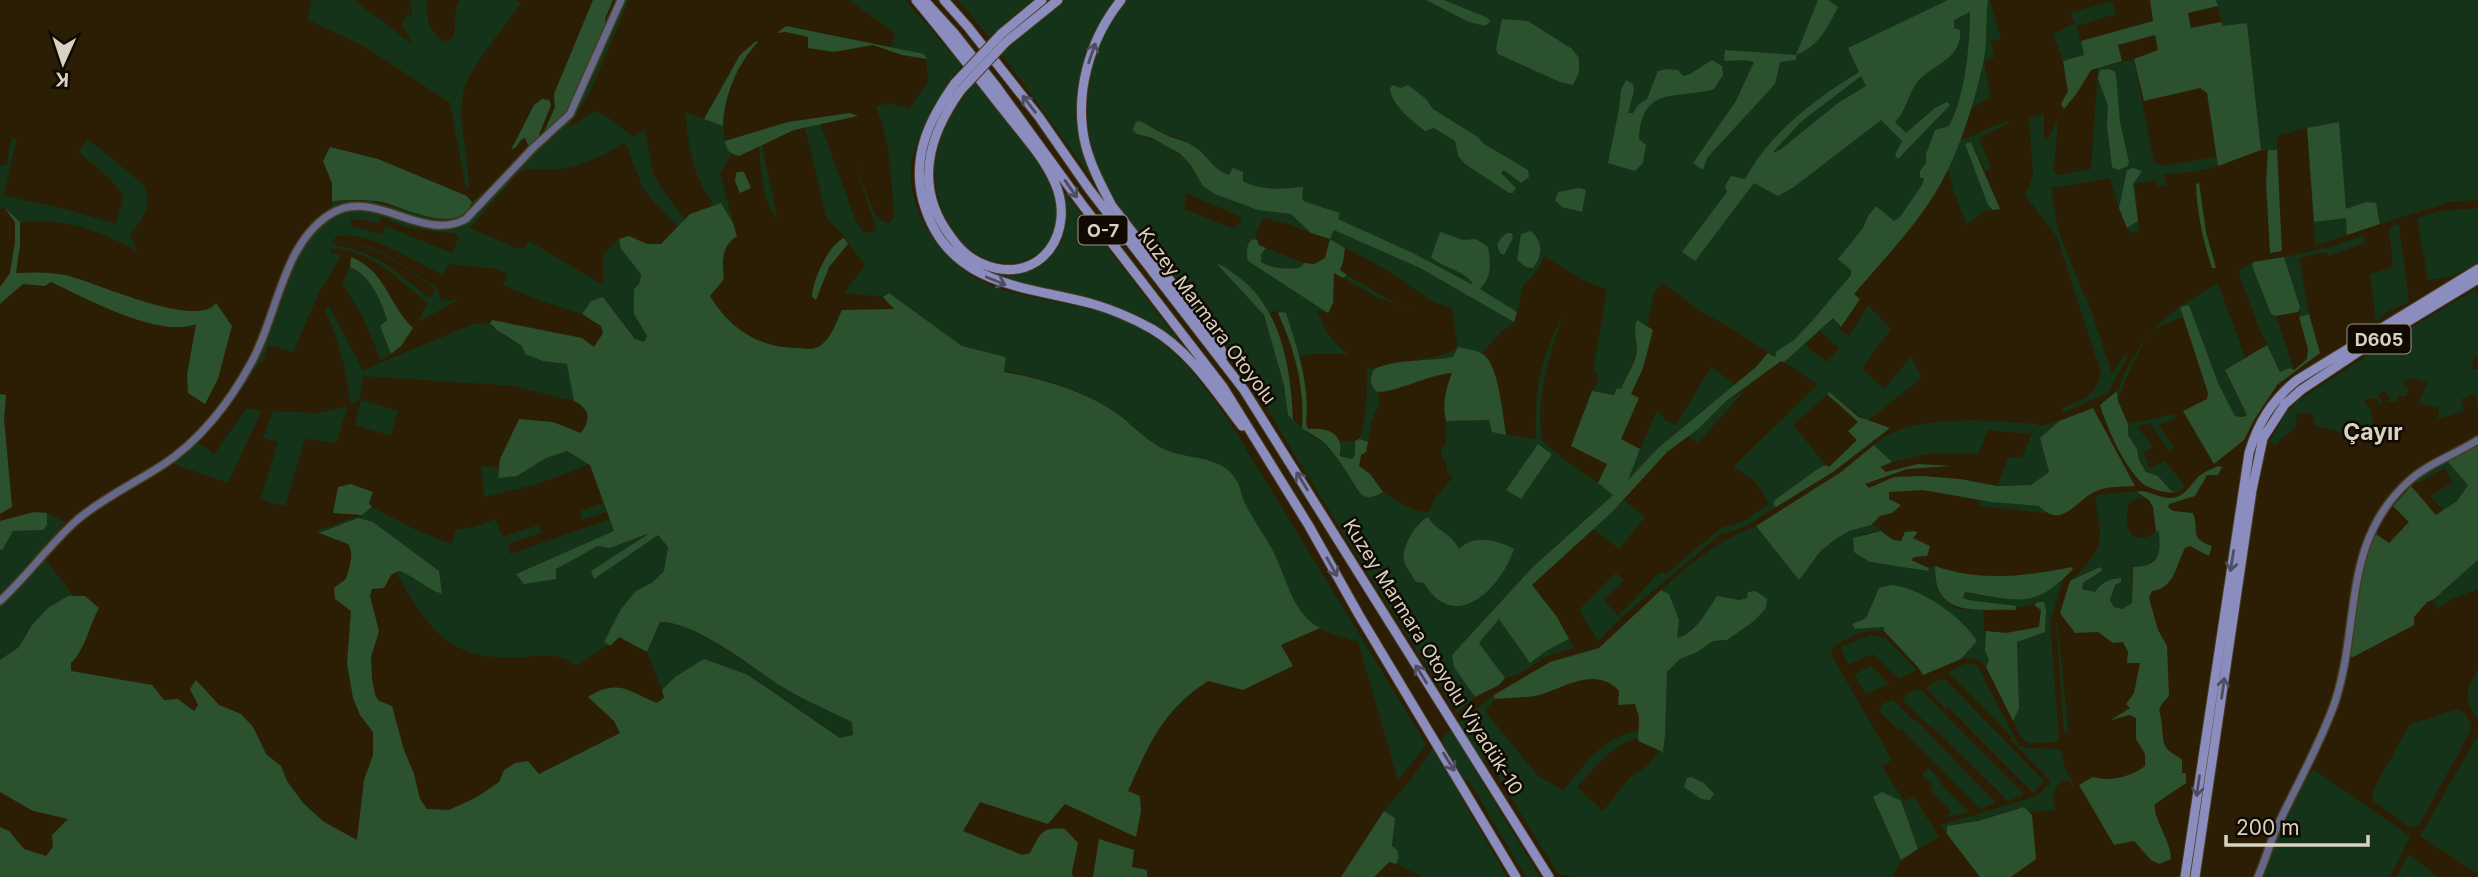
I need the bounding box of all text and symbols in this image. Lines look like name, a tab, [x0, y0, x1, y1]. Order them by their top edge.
north arrow	[28, 28, 98, 98]
one-way arrow	[1087, 43, 1099, 65]
text: K	[54, 68, 70, 91]
one-way arrow	[1021, 96, 1036, 114]
one-way arrow	[1064, 179, 1079, 198]
road number: O-7	[1078, 215, 1128, 244]
street label: Kuzey Marmara Otoyolu	[1133, 223, 1281, 409]
one-way arrow	[984, 275, 1006, 288]
road number: D605	[2348, 324, 2410, 354]
district label: Çayır	[2343, 418, 2403, 446]
one-way arrow	[1294, 471, 1308, 491]
street label: Kuzey Marmara Otoyolu Viyadük-10	[1338, 515, 1528, 799]
one-way arrow	[2225, 549, 2238, 572]
one-way arrow	[1326, 556, 1339, 577]
one-way arrow	[1414, 665, 1429, 684]
one-way arrow	[2217, 677, 2230, 700]
one-way arrow	[1442, 752, 1456, 772]
one-way arrow	[2192, 774, 2205, 797]
scale bar	[2226, 804, 2368, 848]
text: 200 m	[2236, 815, 2300, 840]

